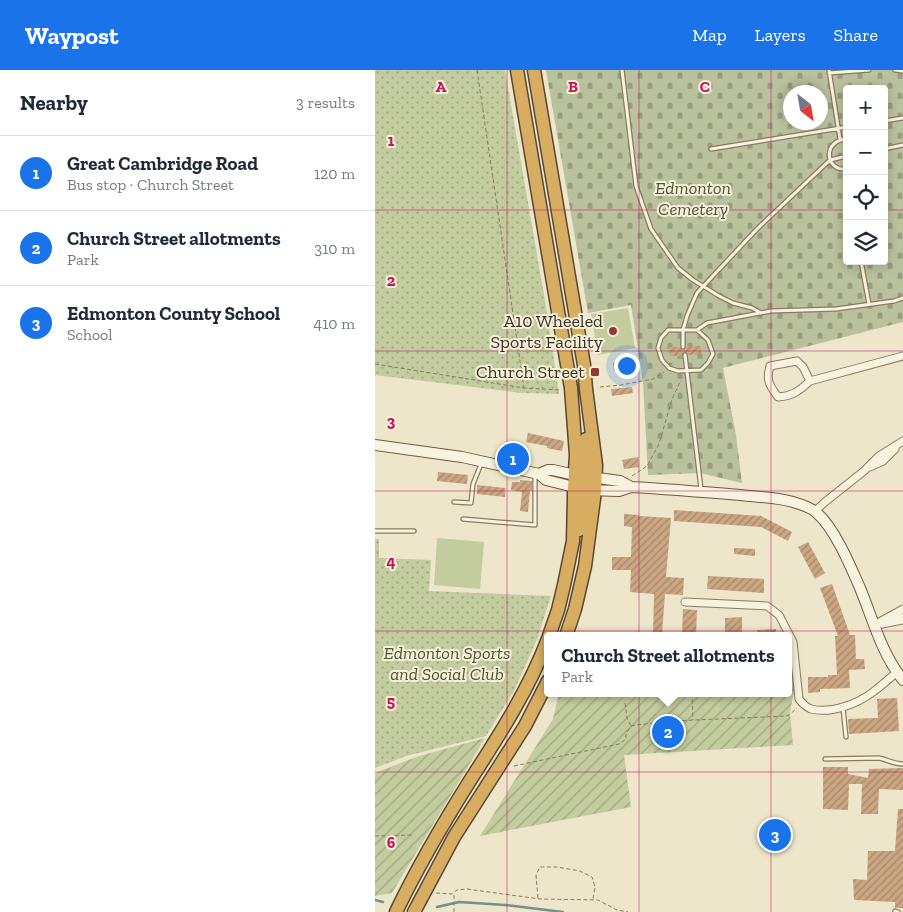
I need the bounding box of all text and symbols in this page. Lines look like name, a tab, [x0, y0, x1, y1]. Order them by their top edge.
text: Waypost	[25, 21, 119, 50]
text: Map	[692, 24, 727, 46]
text: Layers	[755, 24, 806, 46]
text: Share	[834, 24, 878, 46]
text: A	[436, 77, 447, 96]
text: B	[568, 77, 578, 96]
text: C	[700, 77, 710, 96]
north arrow	[783, 85, 828, 130]
map controls	[843, 85, 888, 265]
button: +	[843, 85, 888, 130]
text: Nearby	[20, 90, 88, 115]
text: 3 results	[296, 93, 355, 112]
button: −	[843, 130, 888, 175]
text: 1	[388, 131, 395, 150]
text: Great Cambridge Road	[67, 152, 258, 175]
text: 1	[33, 164, 39, 183]
text: 120 m	[314, 164, 355, 183]
text: Bus stop · Church Street	[67, 175, 234, 194]
button: locate	[843, 175, 888, 220]
park label: Edmonton Cemetery	[655, 177, 731, 220]
button: layers	[843, 220, 888, 265]
text: Church Street allotments	[67, 227, 281, 250]
text: 2	[32, 239, 40, 258]
text: 310 m	[314, 239, 355, 258]
text: Park	[67, 250, 99, 269]
text: 2	[387, 271, 396, 290]
text: Edmonton County School	[67, 302, 280, 325]
place label: A10 Wheeled Sports Facility	[491, 310, 604, 353]
text: 3	[32, 314, 40, 333]
text: 410 m	[314, 314, 355, 333]
text: School	[67, 325, 113, 344]
marker: A10 Wheeled Sports Facility	[607, 325, 619, 337]
your location	[614, 353, 640, 379]
place label: Church Street	[476, 361, 585, 383]
marker: Church Street	[589, 366, 601, 378]
text: 3	[387, 412, 396, 431]
pin: 1	[497, 440, 529, 478]
text: 4	[386, 552, 396, 571]
popup	[544, 632, 792, 697]
park label: Edmonton Sports and Social Club	[383, 642, 511, 685]
text: Church Street allotments	[561, 644, 775, 667]
text: Park	[561, 667, 593, 686]
text: 5	[387, 692, 395, 711]
pin: 2	[652, 713, 684, 751]
pin: 3	[759, 816, 791, 854]
text: 6	[387, 833, 396, 852]

